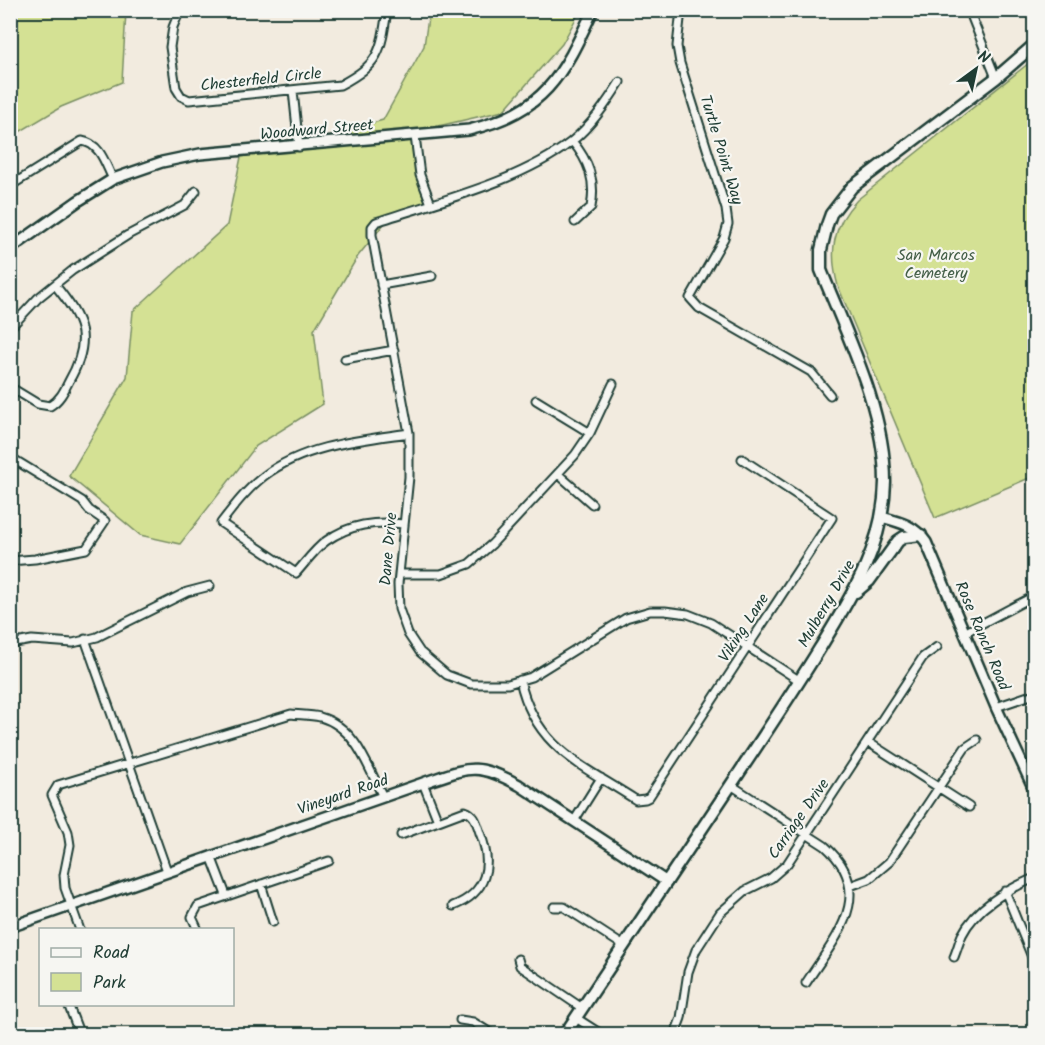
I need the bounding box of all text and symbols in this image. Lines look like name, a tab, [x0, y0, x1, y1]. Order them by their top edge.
north arrow	[946, 39, 1006, 99]
text: N	[972, 44, 994, 71]
street label: Chesterfield Circle	[199, 61, 323, 99]
street label: Turtle Point Way	[692, 92, 750, 208]
street label: Woodward Street	[259, 113, 375, 147]
park label: San Marcos Cemetery	[897, 243, 975, 286]
street label: Dane Drive	[373, 511, 405, 587]
street label: Mulberry Drive	[792, 555, 862, 653]
street label: Rose Ranch Road	[948, 577, 1017, 695]
street label: Viking Lane	[712, 588, 776, 668]
street label: Vineyard Road	[294, 767, 393, 822]
street label: Carriage Drive	[762, 773, 836, 865]
legend	[39, 928, 234, 1006]
text: Road	[93, 939, 130, 968]
text: Park	[93, 969, 126, 998]

